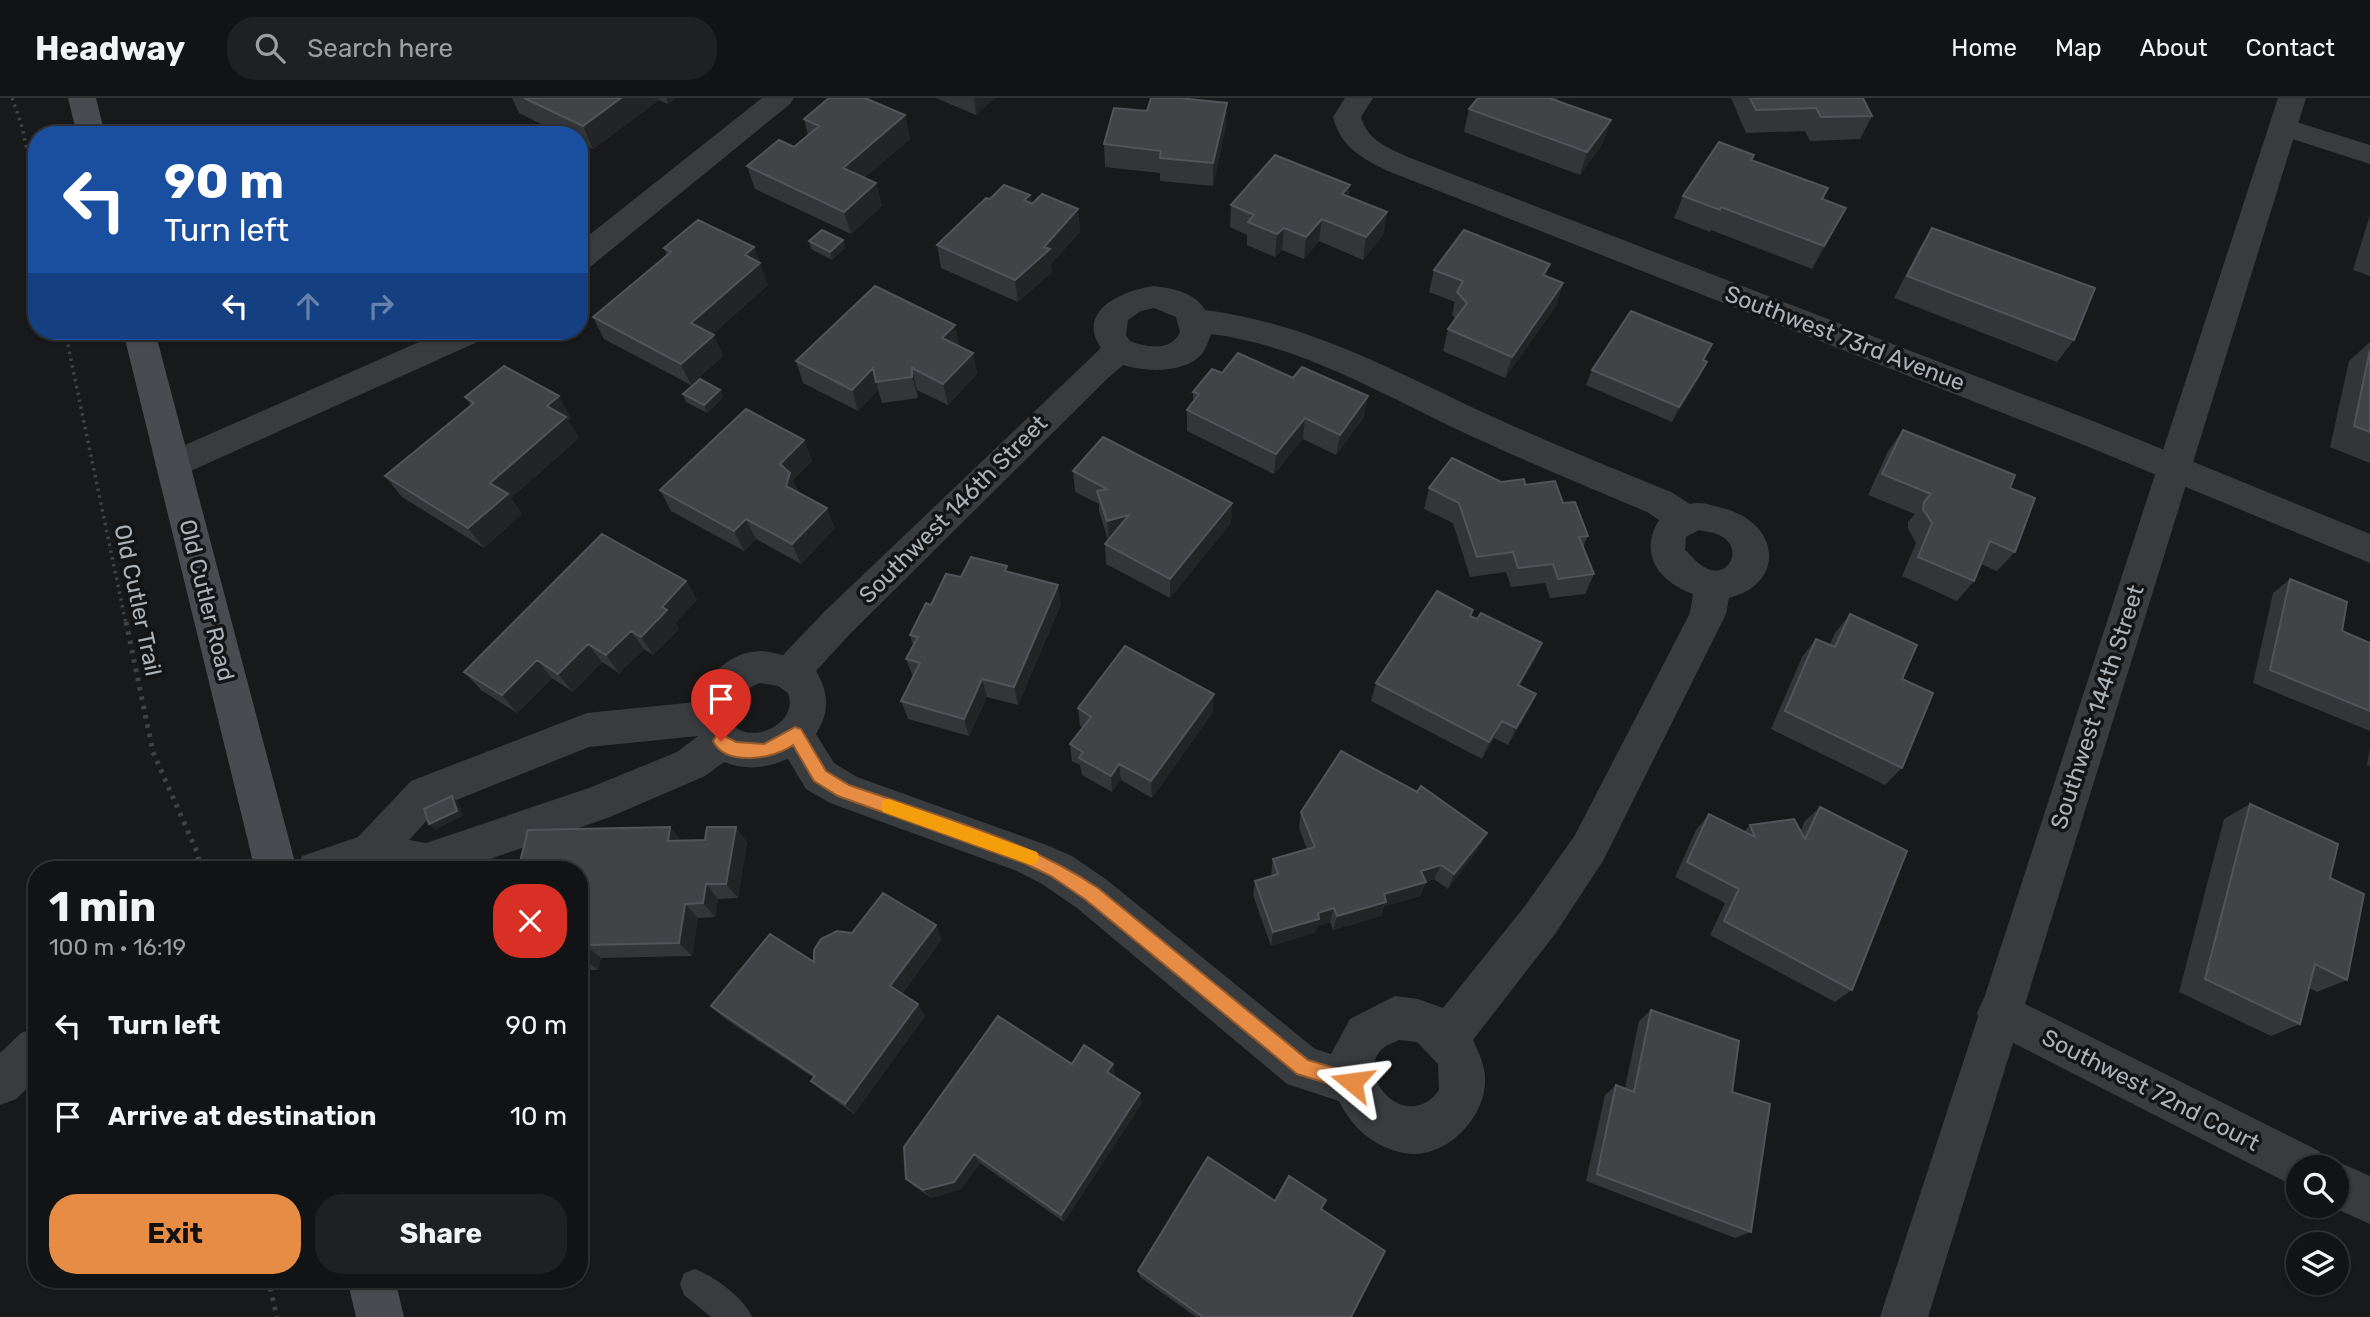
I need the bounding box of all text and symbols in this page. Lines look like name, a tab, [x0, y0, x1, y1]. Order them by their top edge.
search box	[227, 17, 717, 80]
text: Headway	[35, 29, 185, 68]
icon: search	[251, 29, 289, 67]
text: Search here	[307, 33, 453, 64]
text: Home	[1951, 34, 2017, 62]
text: Map	[2055, 34, 2102, 62]
text: About	[2140, 34, 2208, 62]
text: Contact	[2246, 34, 2335, 62]
text: 90 m	[164, 152, 284, 210]
icon: left	[49, 154, 140, 245]
text: Turn left	[164, 211, 289, 249]
street label: Southwest 73rd Avenue	[1721, 279, 1969, 397]
icon: left	[216, 287, 254, 325]
icon: ahead	[289, 287, 327, 325]
icon: right	[362, 287, 400, 325]
street label: Southwest 146th Street	[853, 409, 1053, 609]
street label: Old Cutler Road	[173, 516, 241, 684]
street label: Old Cutler Trail	[108, 522, 168, 678]
street label: Southwest 144th Street	[2044, 581, 2150, 833]
pin	[691, 669, 751, 741]
icon: arrive	[702, 680, 740, 718]
text: 1 min	[49, 882, 156, 932]
button: close	[493, 884, 567, 958]
text: 100 m · 16:19	[49, 933, 186, 961]
icon: left	[49, 1007, 87, 1045]
text: Turn left	[108, 1010, 220, 1041]
text: 90 m	[506, 1010, 567, 1041]
street label: Southwest 72nd Court	[2038, 1023, 2264, 1157]
position arrow	[1315, 1045, 1389, 1119]
icon: arrive	[49, 1098, 87, 1136]
text: Arrive at destination	[108, 1101, 376, 1132]
text: 10 m	[510, 1101, 567, 1132]
map controls	[2286, 1155, 2349, 1295]
button: search	[2286, 1155, 2349, 1218]
button: Exit	[49, 1194, 301, 1274]
button: Share	[315, 1194, 567, 1274]
button: layers	[2286, 1232, 2349, 1295]

